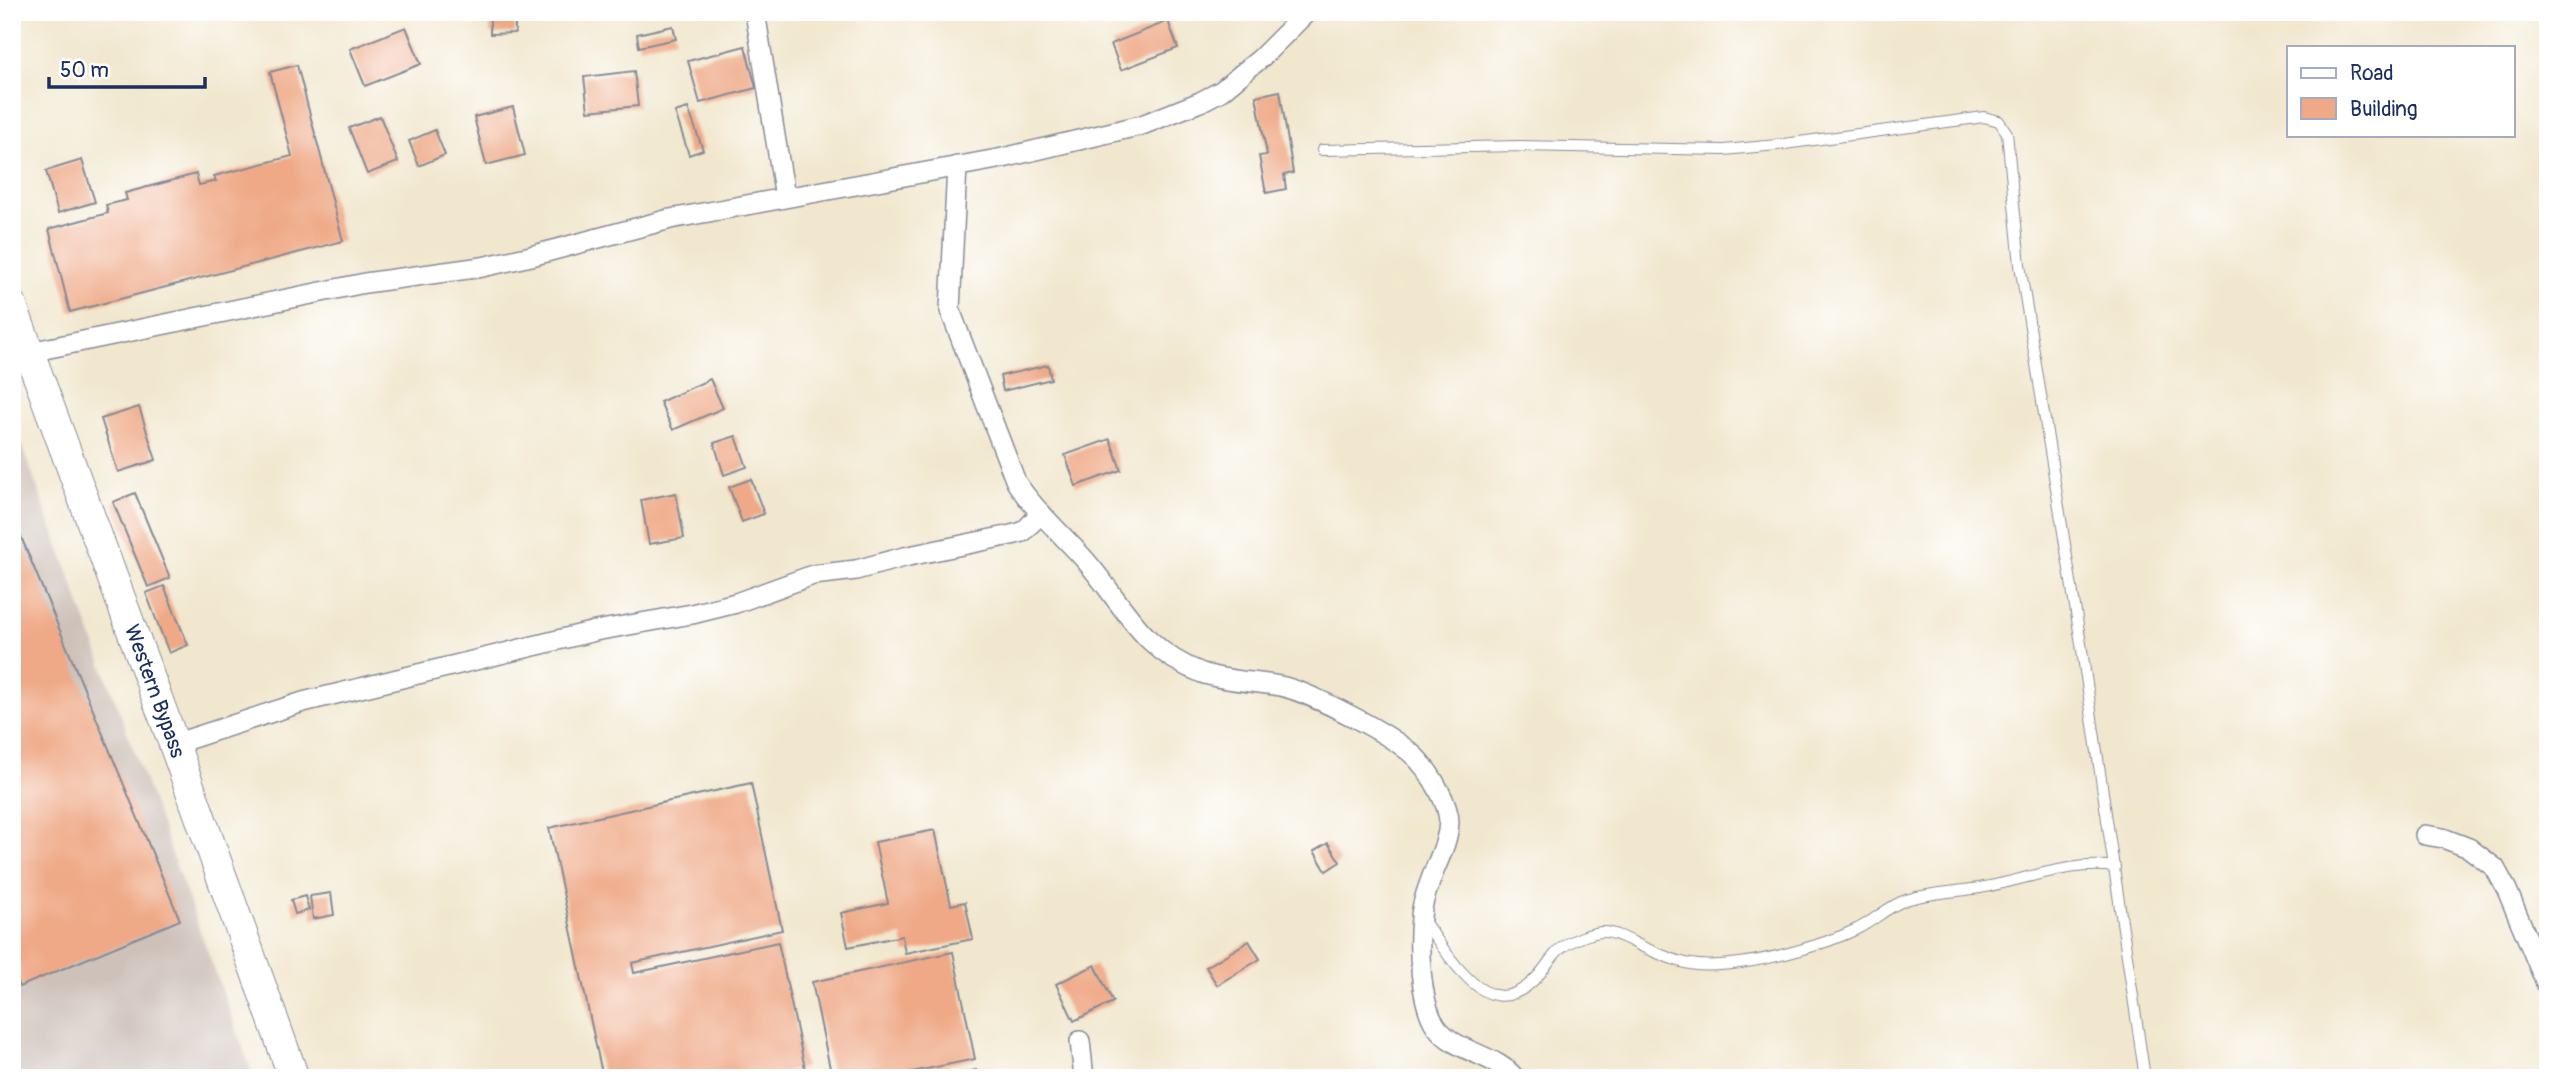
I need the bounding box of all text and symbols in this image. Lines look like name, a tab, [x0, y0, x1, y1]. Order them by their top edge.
scale bar	[49, 46, 205, 90]
legend	[2287, 46, 2514, 136]
text: 50 m	[60, 57, 109, 84]
text: Road	[2350, 60, 2394, 87]
text: Building	[2350, 96, 2417, 123]
street label: Western Bypass	[118, 621, 191, 762]

